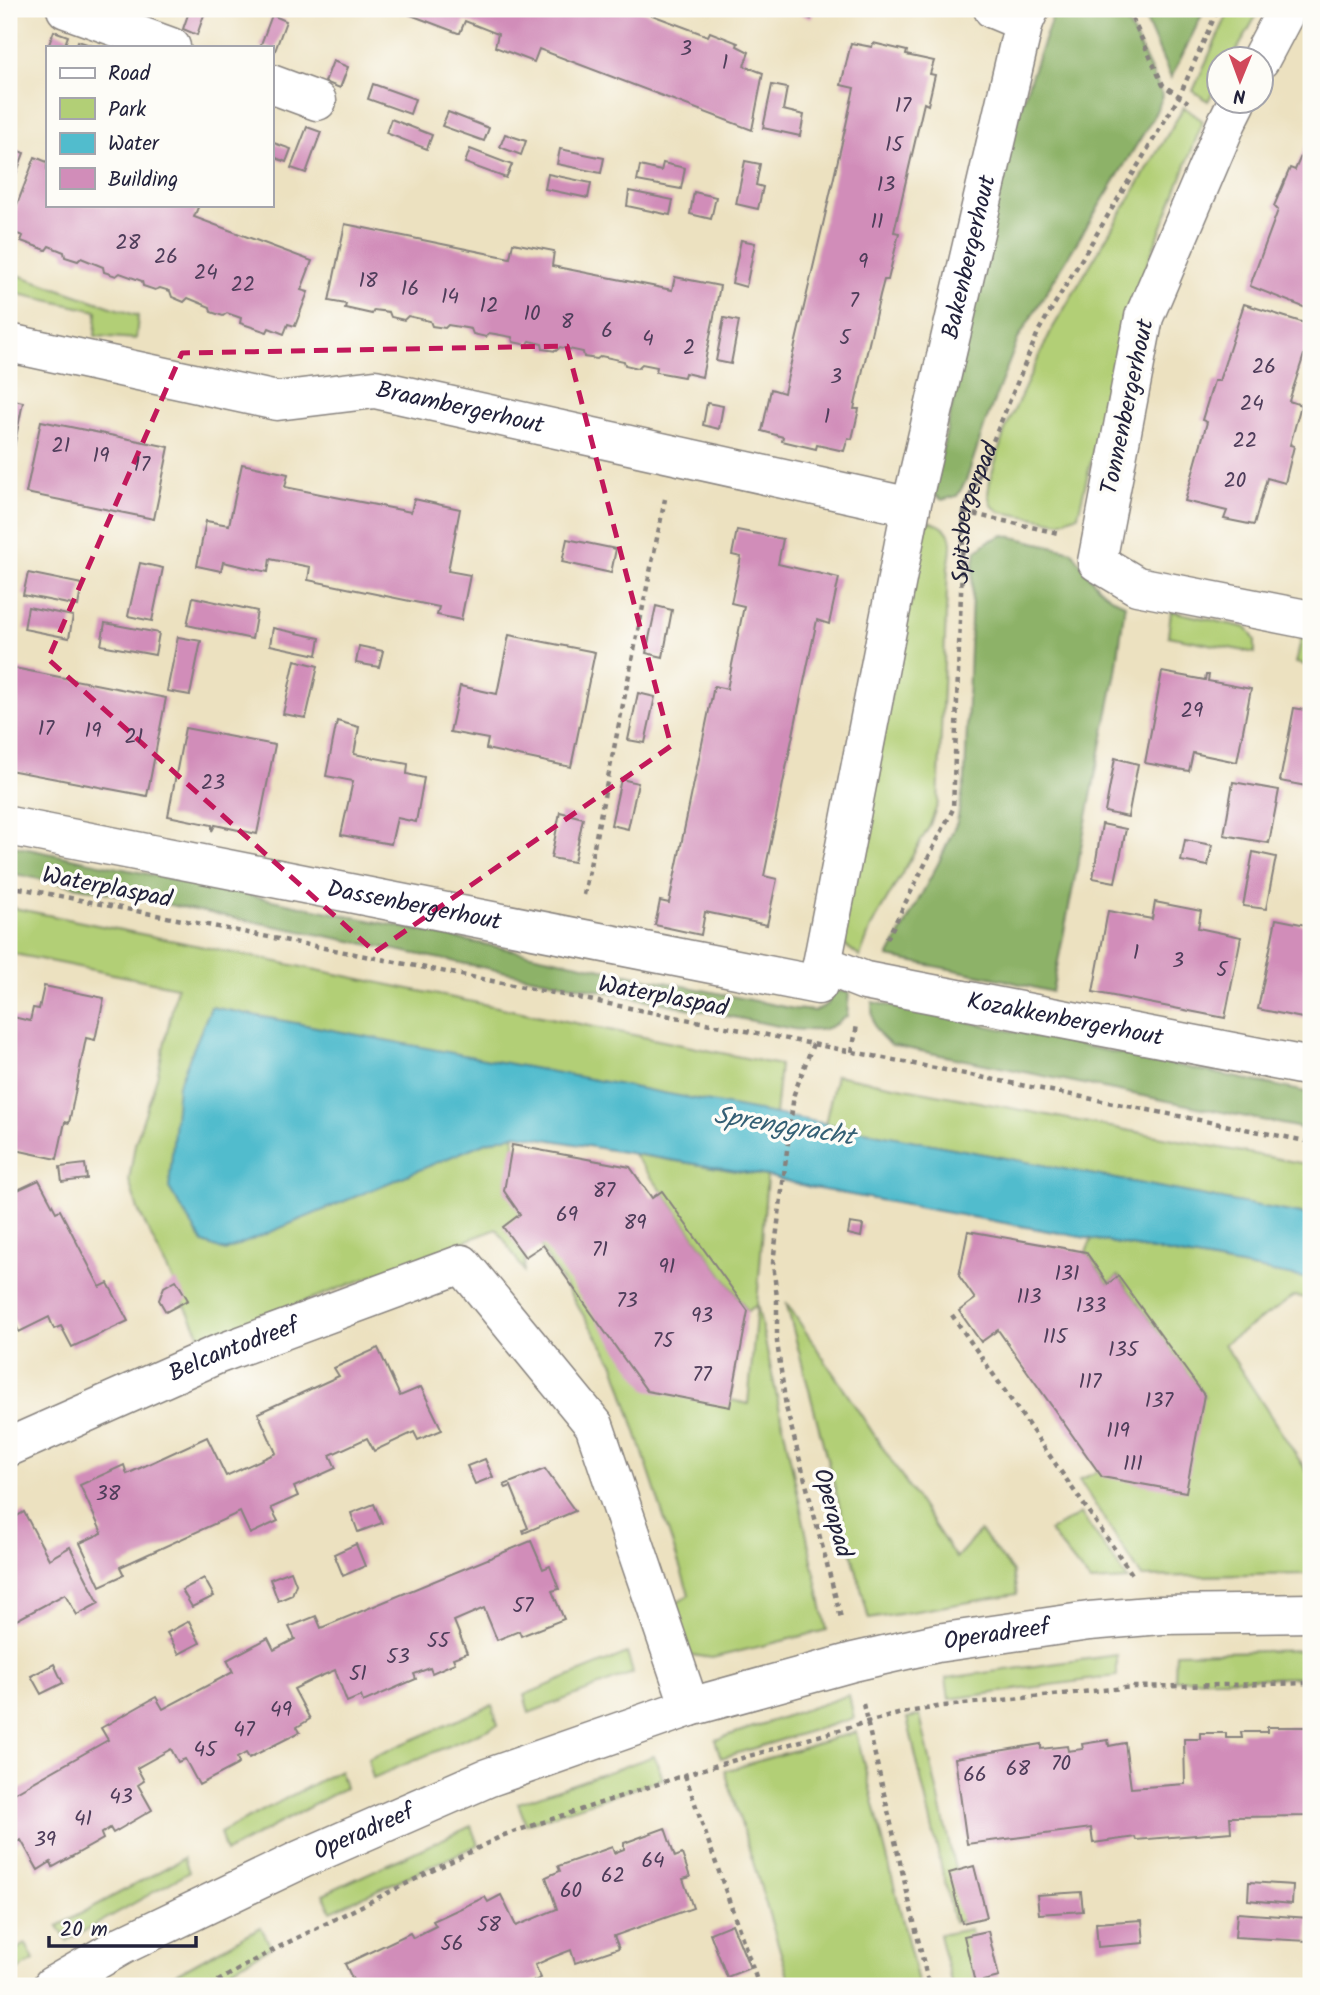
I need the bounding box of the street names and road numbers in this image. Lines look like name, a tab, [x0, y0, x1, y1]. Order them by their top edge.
street label: Bakenbergerhout	[931, 170, 1007, 343]
street label: Tonnenbergerhout	[1090, 315, 1166, 499]
street label: Braambergerhout	[372, 370, 548, 445]
street label: Spitsbergerpad	[942, 435, 1010, 585]
street label: Waterplaspad	[39, 856, 176, 920]
street label: Dassenbergerhout	[324, 869, 506, 942]
street label: Waterplaspad	[595, 965, 732, 1029]
street label: Kozakkenbergerhout	[964, 982, 1167, 1058]
street label: Belcantodreef	[162, 1305, 307, 1393]
street label: Operapad	[801, 1464, 863, 1563]
street label: Operadreef	[941, 1607, 1055, 1661]
street label: Operadreef	[307, 1791, 423, 1871]

